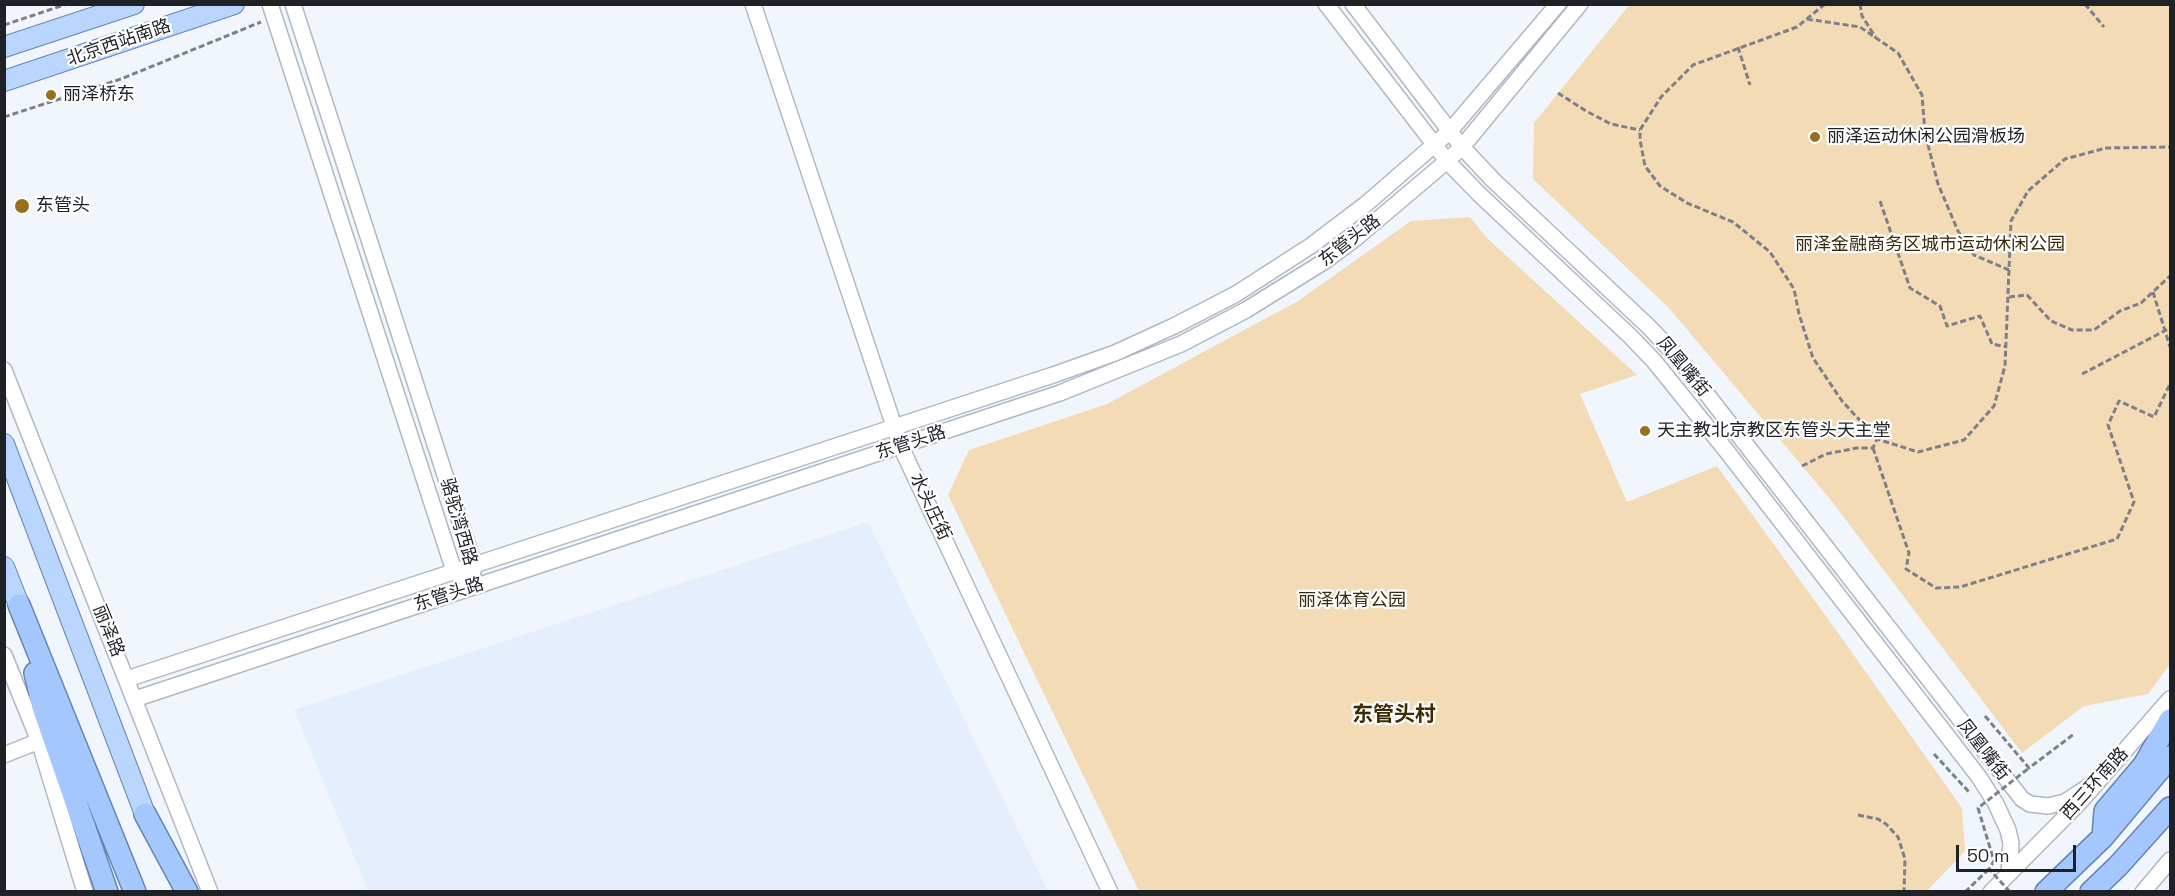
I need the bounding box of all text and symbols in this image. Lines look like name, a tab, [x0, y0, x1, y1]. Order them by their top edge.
street label: 北京西站南路	[64, 15, 174, 71]
place label: 丽泽桥东	[63, 84, 135, 106]
marker: 丽泽桥东	[44, 88, 58, 102]
place label: 丽泽运动休闲公园滑板场	[1827, 126, 2025, 148]
marker: 丽泽运动休闲公园滑板场	[1808, 130, 1822, 144]
place label: 东管头	[36, 195, 90, 217]
marker: 东管头	[13, 197, 31, 215]
street label: 东管头路	[1315, 210, 1385, 272]
park label: 丽泽金融商务区城市运动休闲公园	[1795, 234, 2065, 256]
street label: 凤凰嘴街	[1652, 332, 1714, 402]
place label: 天主教北京教区东管头天主堂	[1657, 420, 1891, 442]
street label: 东管头路	[873, 422, 949, 464]
marker: 天主教北京教区东管头天主堂	[1638, 424, 1652, 438]
street label: 水头庄街	[905, 470, 955, 544]
street label: 骆驼湾西路	[435, 476, 481, 568]
street label: 东管头路	[411, 574, 487, 616]
park label: 丽泽体育公园	[1298, 590, 1406, 612]
street label: 丽泽路	[88, 602, 128, 660]
district label: 东管头村	[1352, 702, 1436, 728]
street label: 凤凰嘴街	[1952, 715, 2014, 785]
street label: 西三环南路	[2057, 743, 2133, 825]
scale bar	[1959, 833, 2079, 871]
text: 50 m	[1967, 844, 2009, 867]

